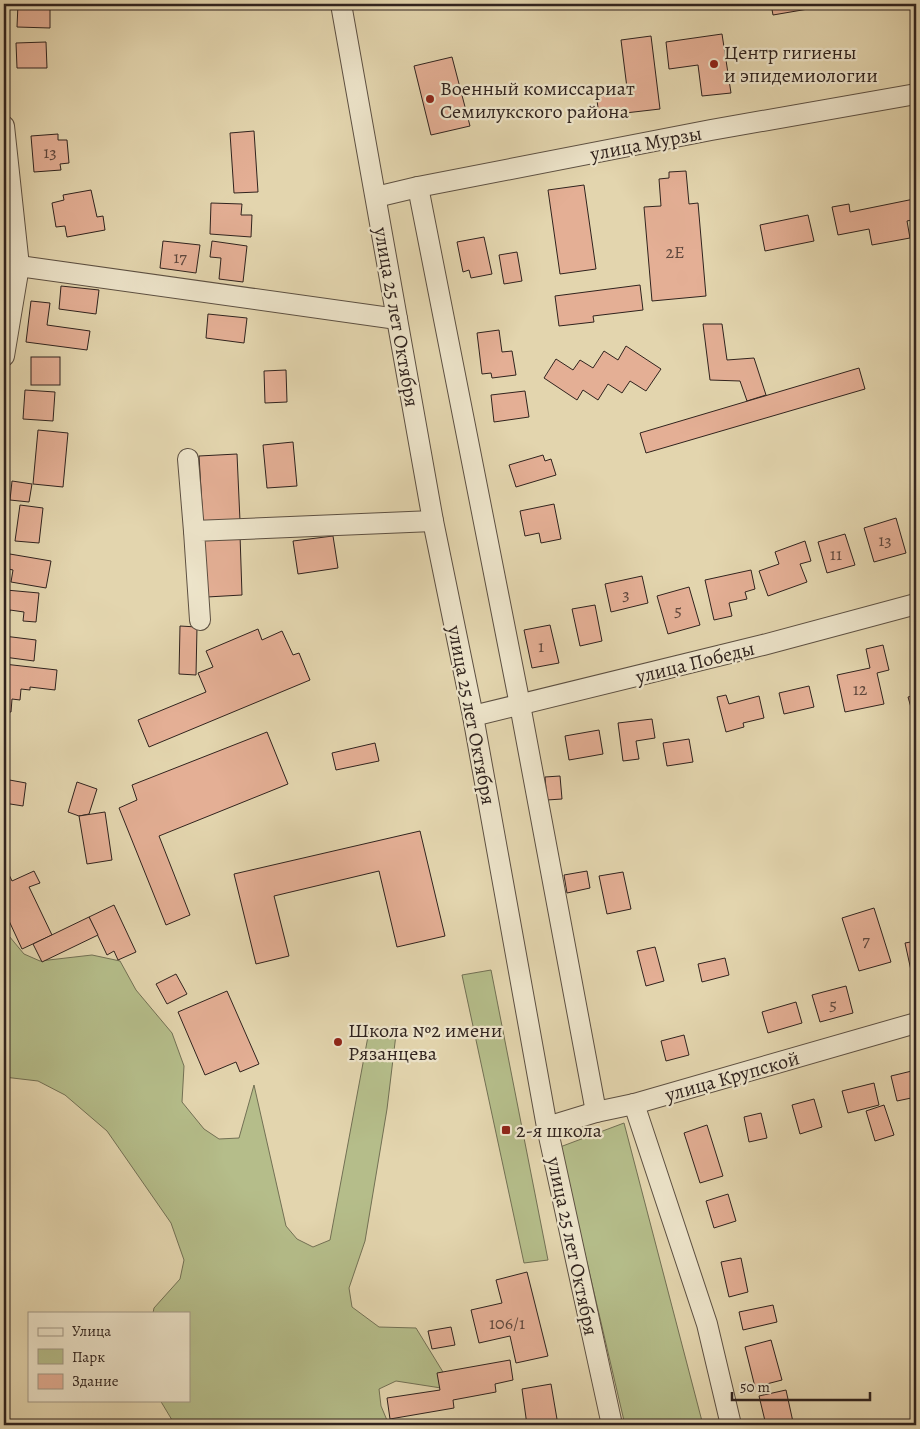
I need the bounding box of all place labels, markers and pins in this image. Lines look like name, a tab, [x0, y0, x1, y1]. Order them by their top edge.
place label: Центр гигиены и эпидемиологии	[724, 39, 878, 89]
marker: Центр гигиены и эпидемиологии	[708, 58, 720, 70]
place label: Военный комиссариат Семилукского района	[440, 75, 635, 125]
marker: Военный комиссариат Семилукского района	[424, 93, 436, 105]
place label: Школа №2 имени Рязанцева	[348, 1017, 502, 1067]
marker: Школа №2 имени Рязанцева	[332, 1036, 344, 1048]
place label: 2-я школа	[516, 1117, 603, 1144]
marker: 2-я школа	[500, 1124, 512, 1136]

